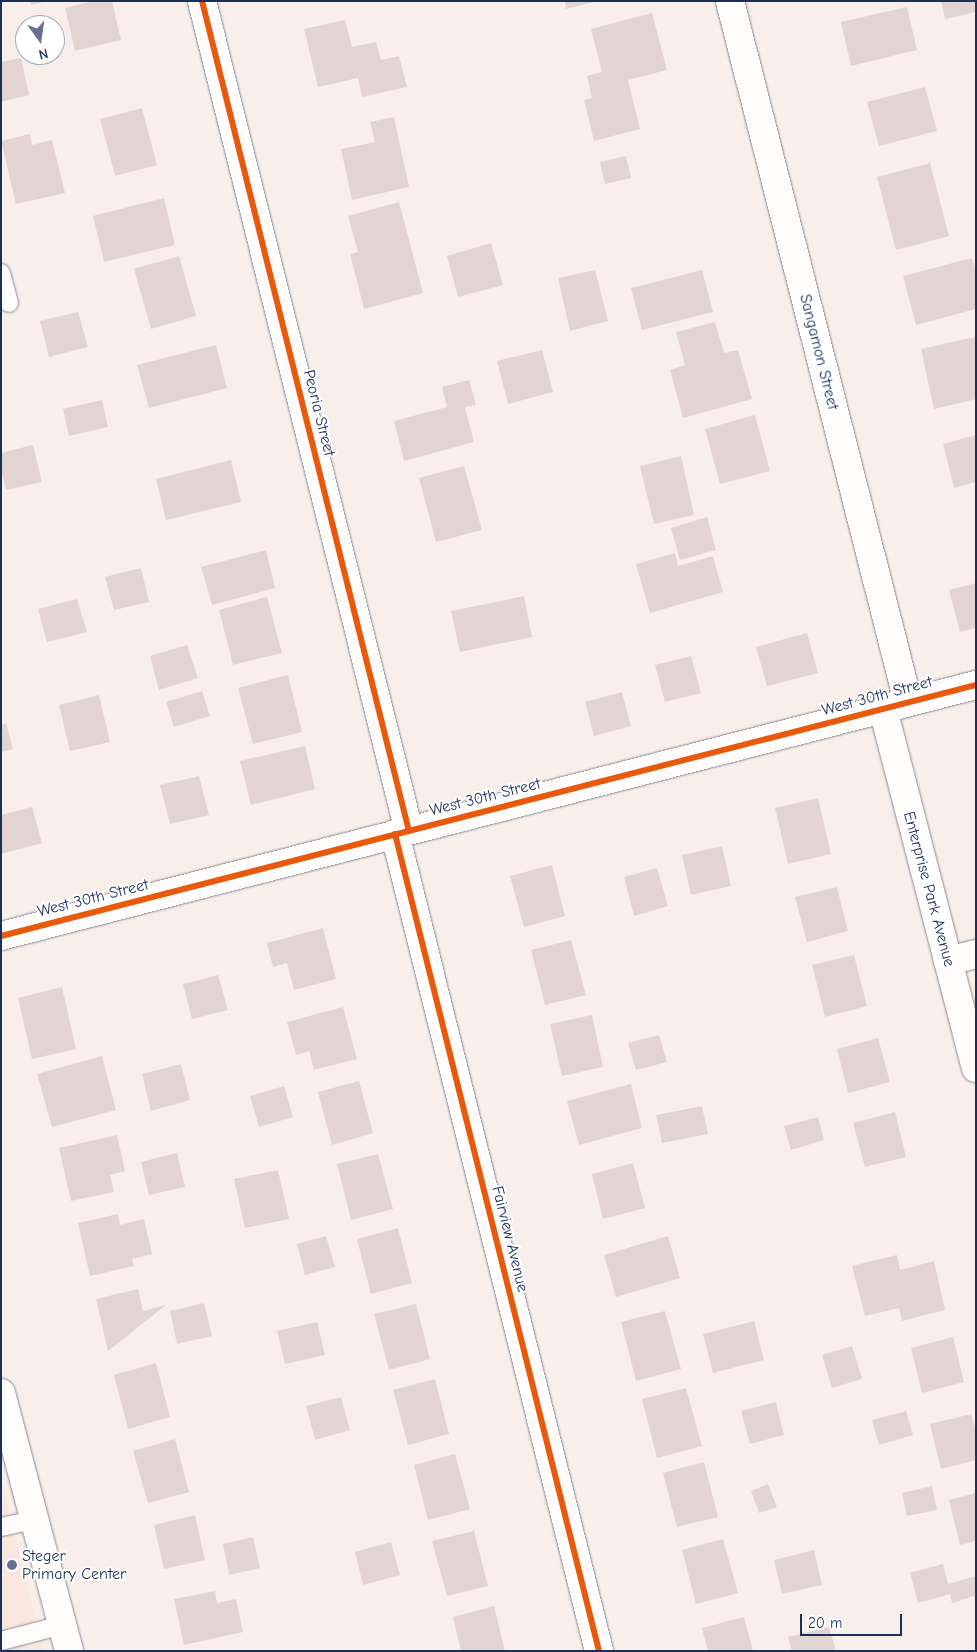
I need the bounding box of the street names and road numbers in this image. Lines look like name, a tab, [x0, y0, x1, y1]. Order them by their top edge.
street label: Sangamon Street	[795, 292, 843, 412]
street label: Peoria Street	[299, 368, 339, 458]
street label: West 30th Street	[820, 672, 934, 720]
street label: West 30th Street	[427, 774, 543, 820]
street label: Enterprise Park Avenue	[899, 809, 959, 969]
street label: West 30th Street	[35, 875, 151, 921]
street label: Fairview Avenue	[488, 1184, 532, 1294]

